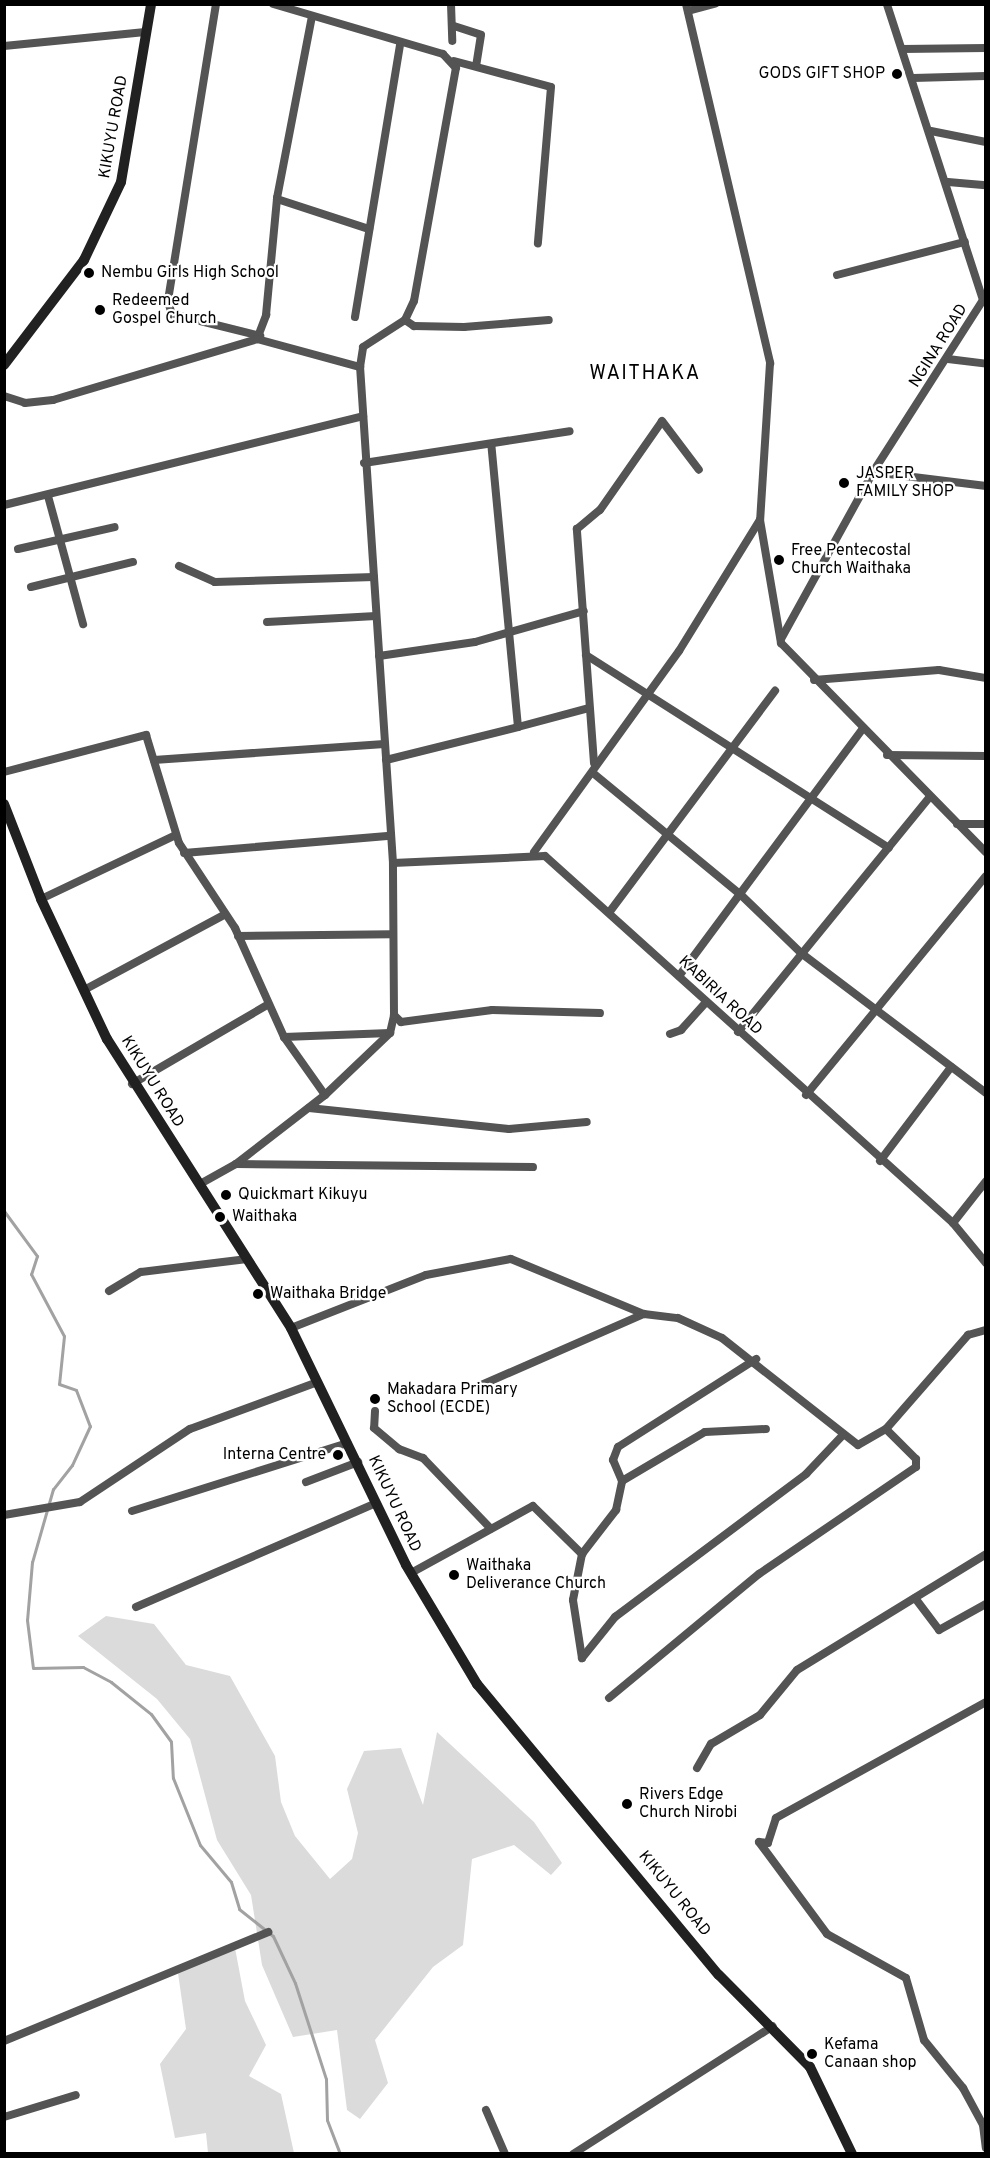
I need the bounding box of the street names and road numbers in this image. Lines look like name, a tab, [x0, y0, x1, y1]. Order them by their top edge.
street label: KIKUYU ROAD	[95, 74, 133, 180]
street label: NGINA ROAD	[906, 300, 972, 392]
street label: KABIRIA ROAD	[674, 952, 766, 1040]
street label: KIKUYU ROAD	[116, 1033, 188, 1131]
street label: KIKUYU ROAD	[363, 1453, 425, 1555]
street label: KIKUYU ROAD	[634, 1847, 714, 1941]

